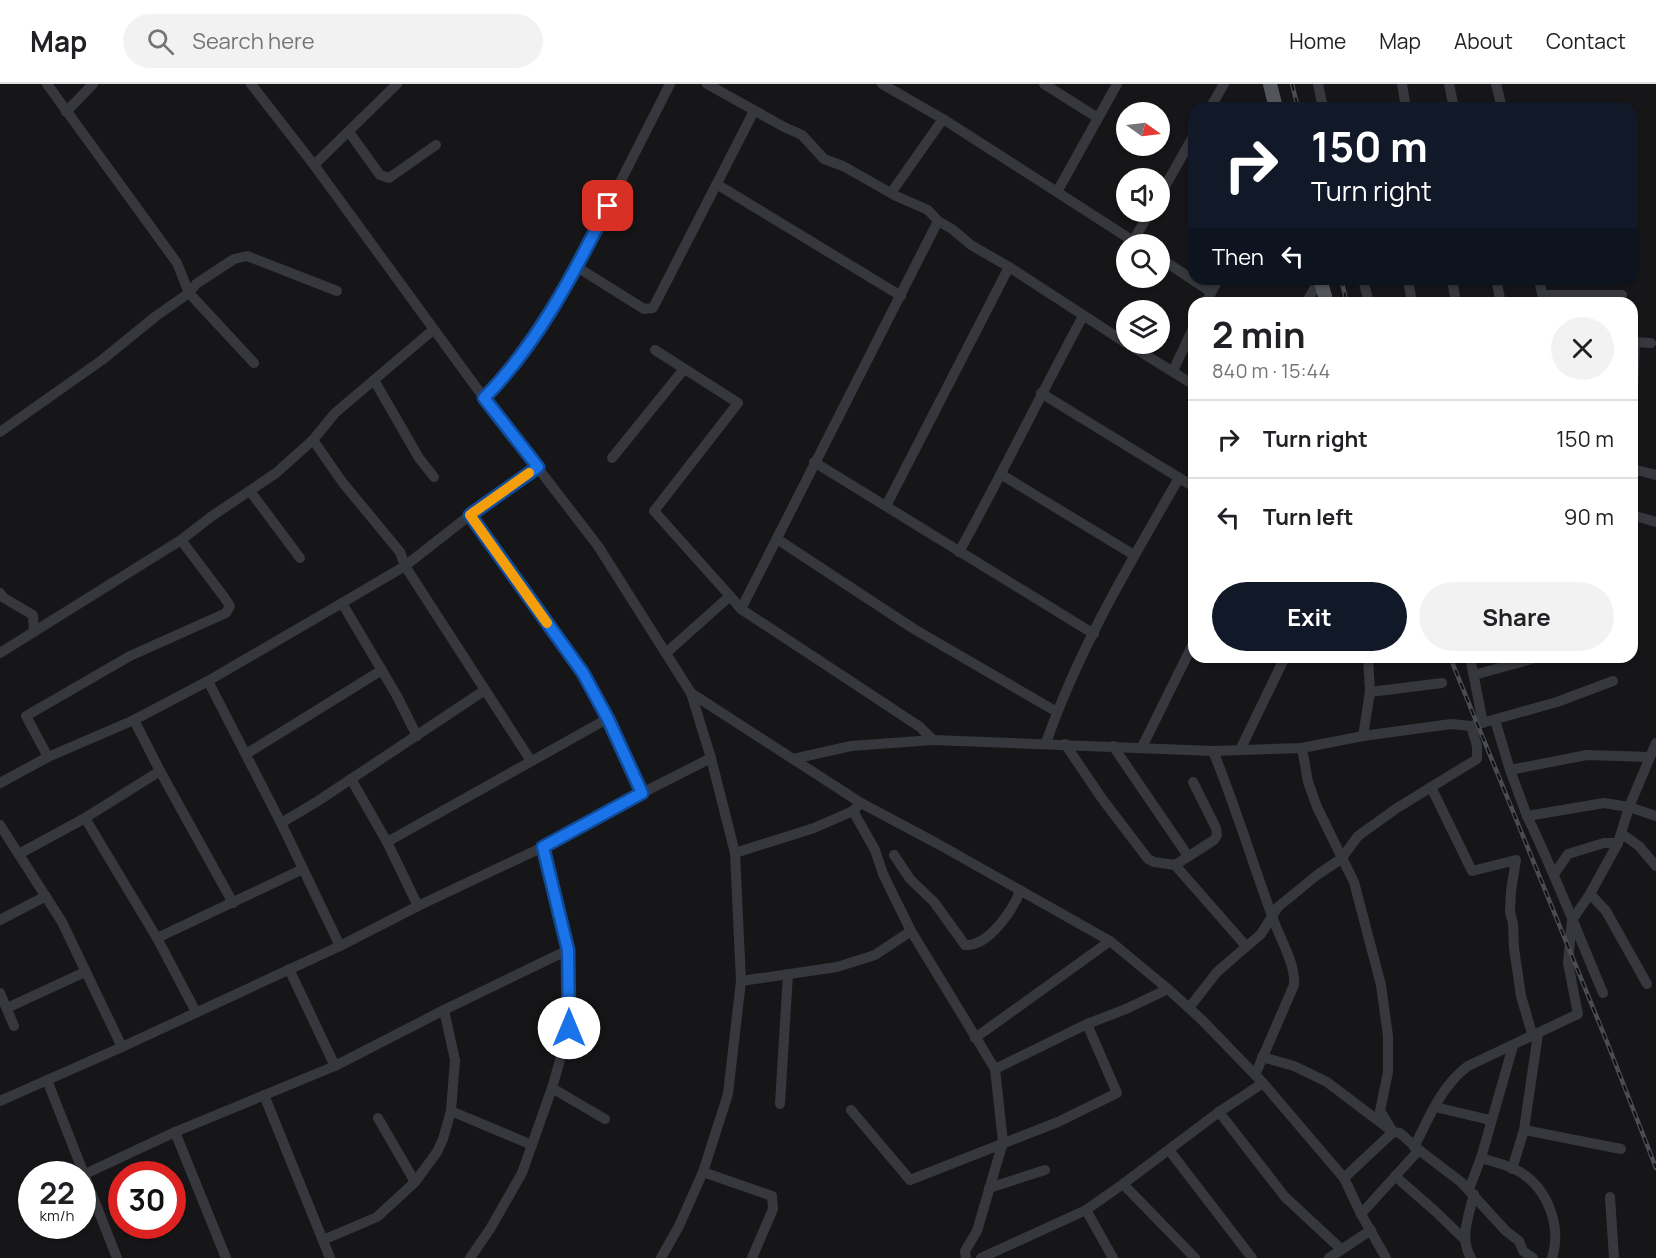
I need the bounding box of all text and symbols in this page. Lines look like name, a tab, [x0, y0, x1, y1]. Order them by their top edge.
search box	[123, 14, 543, 68]
text: Map	[30, 22, 87, 60]
icon: search	[144, 25, 177, 58]
text: Search here	[192, 26, 315, 56]
text: Home	[1289, 27, 1346, 55]
text: Map	[1379, 27, 1421, 55]
text: About	[1454, 27, 1513, 55]
text: Contact	[1546, 27, 1626, 55]
north arrow	[1116, 102, 1170, 156]
map controls	[1116, 102, 1170, 354]
text: 150 m	[1311, 117, 1428, 175]
icon: right	[1212, 126, 1290, 204]
button: sound	[1116, 168, 1170, 222]
text: Turn right	[1311, 172, 1432, 209]
pin	[582, 180, 633, 231]
icon: arrive	[591, 189, 624, 222]
button: search	[1116, 234, 1170, 288]
icon: left	[1276, 240, 1309, 273]
text: Then	[1212, 242, 1264, 272]
button: layers	[1116, 300, 1170, 354]
text: 2 min	[1212, 310, 1306, 359]
button: close	[1551, 317, 1614, 380]
text: 840 m · 15:44	[1212, 357, 1330, 384]
icon: right	[1212, 423, 1245, 456]
text: Turn right	[1263, 424, 1368, 454]
text: 150 m	[1556, 424, 1614, 454]
icon: left	[1212, 501, 1245, 534]
text: Turn left	[1263, 502, 1353, 532]
text: 90 m	[1564, 502, 1614, 532]
button: Exit	[1212, 582, 1407, 651]
button: Share	[1419, 582, 1614, 651]
position arrow	[537, 996, 601, 1060]
speed limit sign: 30	[108, 1161, 186, 1239]
text: 22	[39, 1172, 75, 1213]
text: km/h	[40, 1205, 74, 1226]

